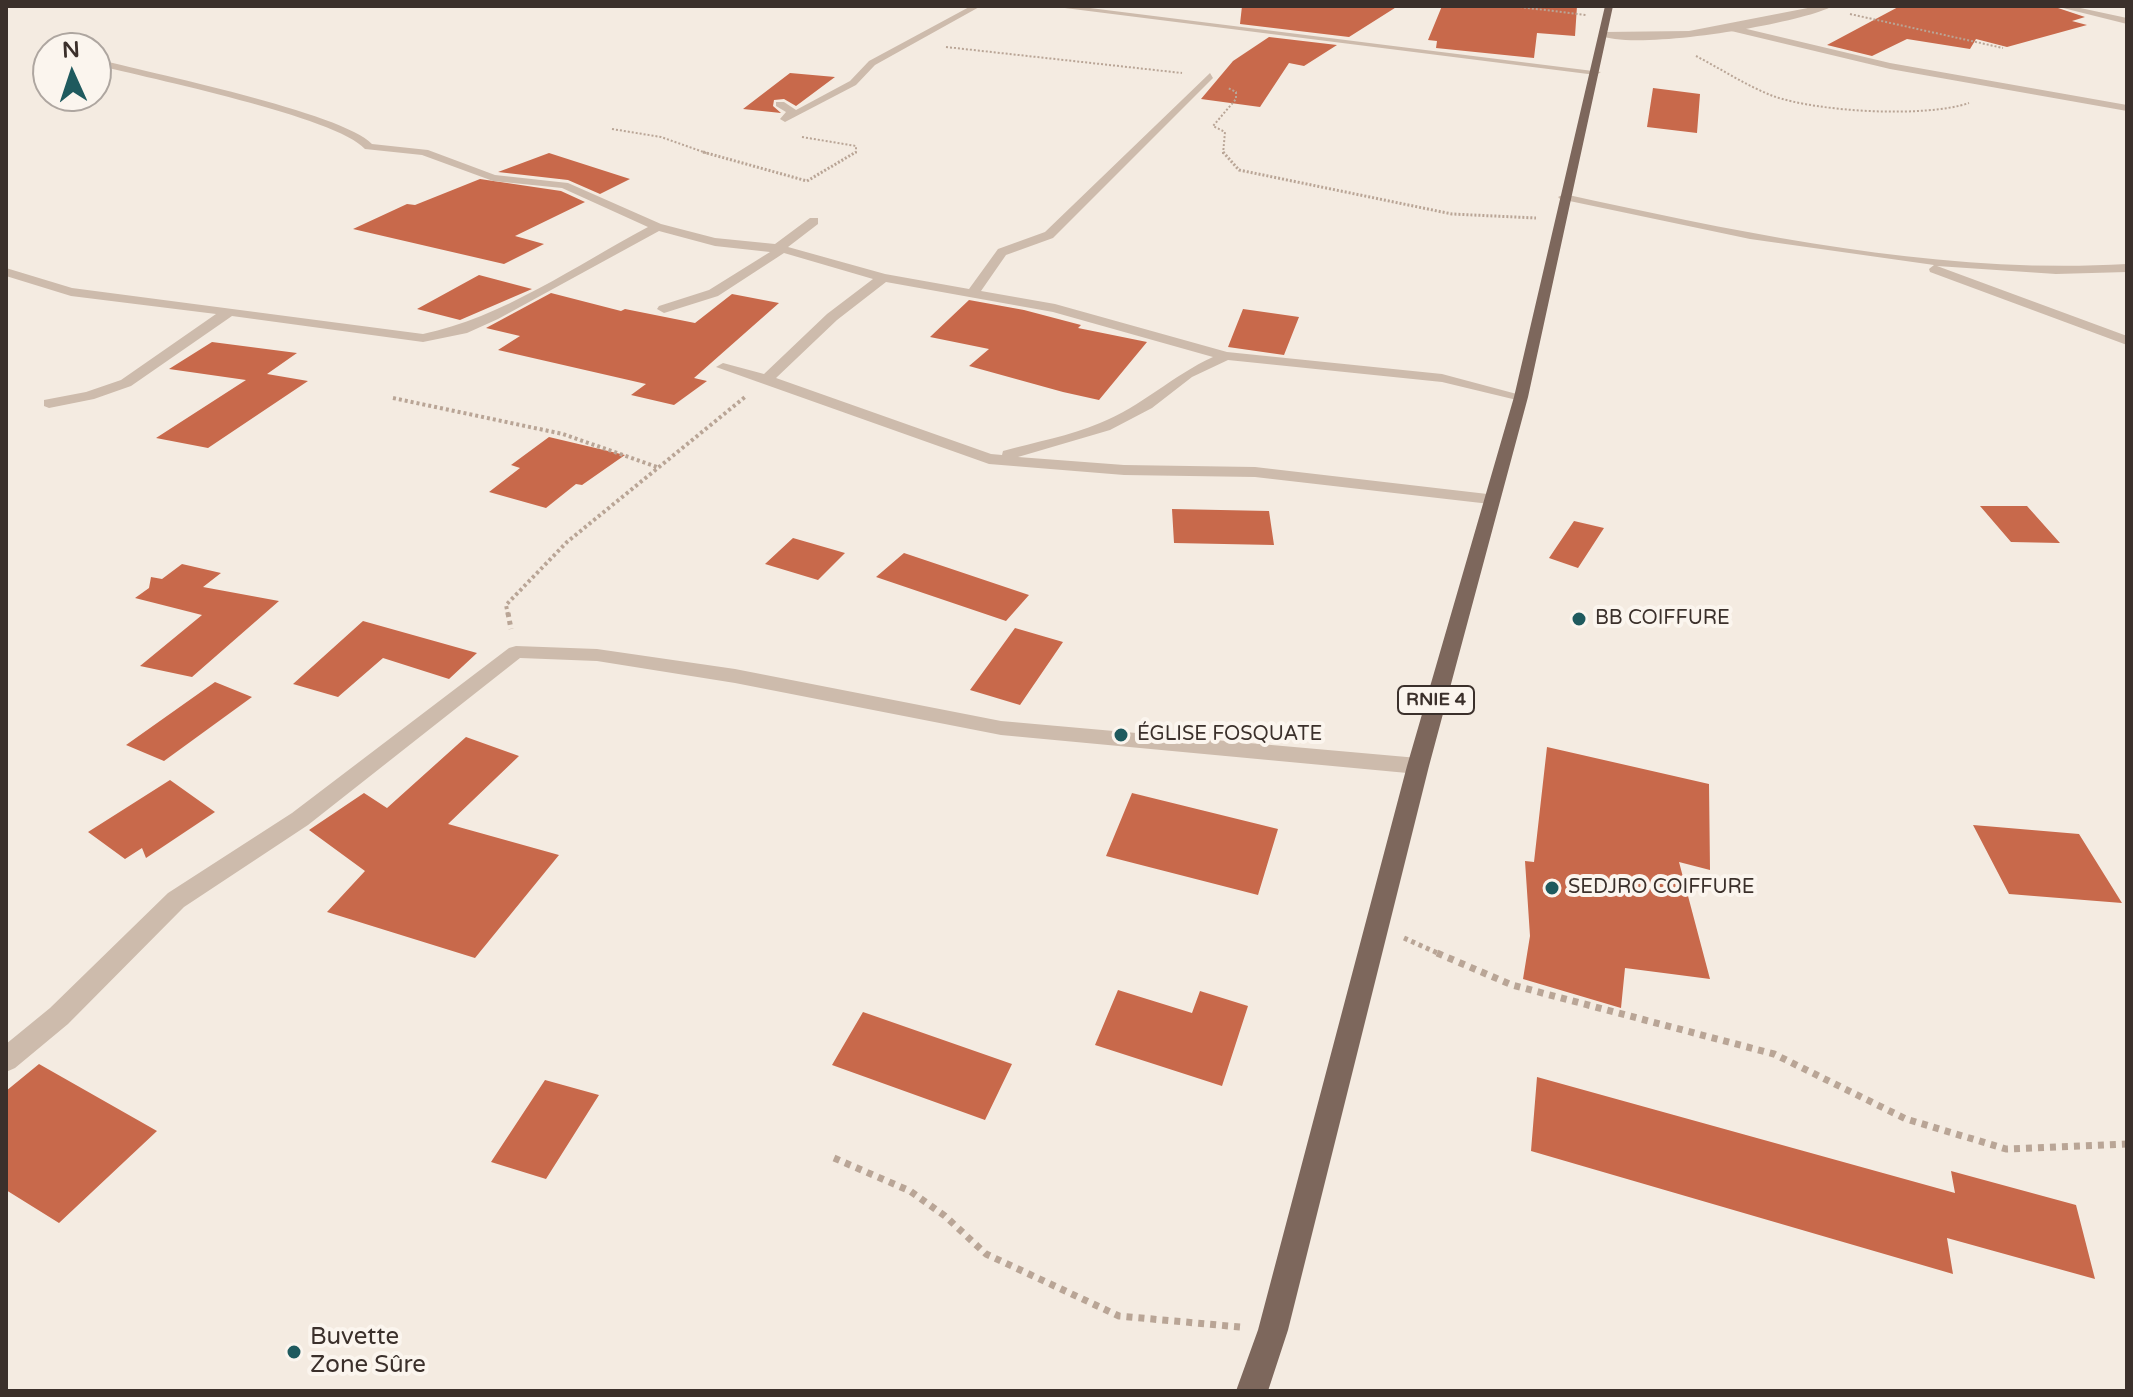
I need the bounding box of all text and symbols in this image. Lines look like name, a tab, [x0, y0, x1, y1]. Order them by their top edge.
north arrow	[32, 32, 112, 112]
text: N	[61, 37, 80, 63]
place label: BB COIFFURE	[1595, 607, 1730, 631]
marker: BB COIFFURE	[1570, 610, 1588, 628]
road number: RNIE 4	[1398, 686, 1474, 714]
place label: ÉGLISE FOSQUATE	[1137, 723, 1322, 747]
marker: ÉGLISE FOSQUATE	[1112, 726, 1130, 744]
place label: SEDJRO COIFFURE	[1568, 876, 1755, 900]
marker: SEDJRO COIFFURE	[1543, 879, 1561, 897]
place label: Buvette Zone Sûre	[310, 1324, 426, 1380]
marker: Buvette Zone Sûre	[285, 1343, 303, 1361]

